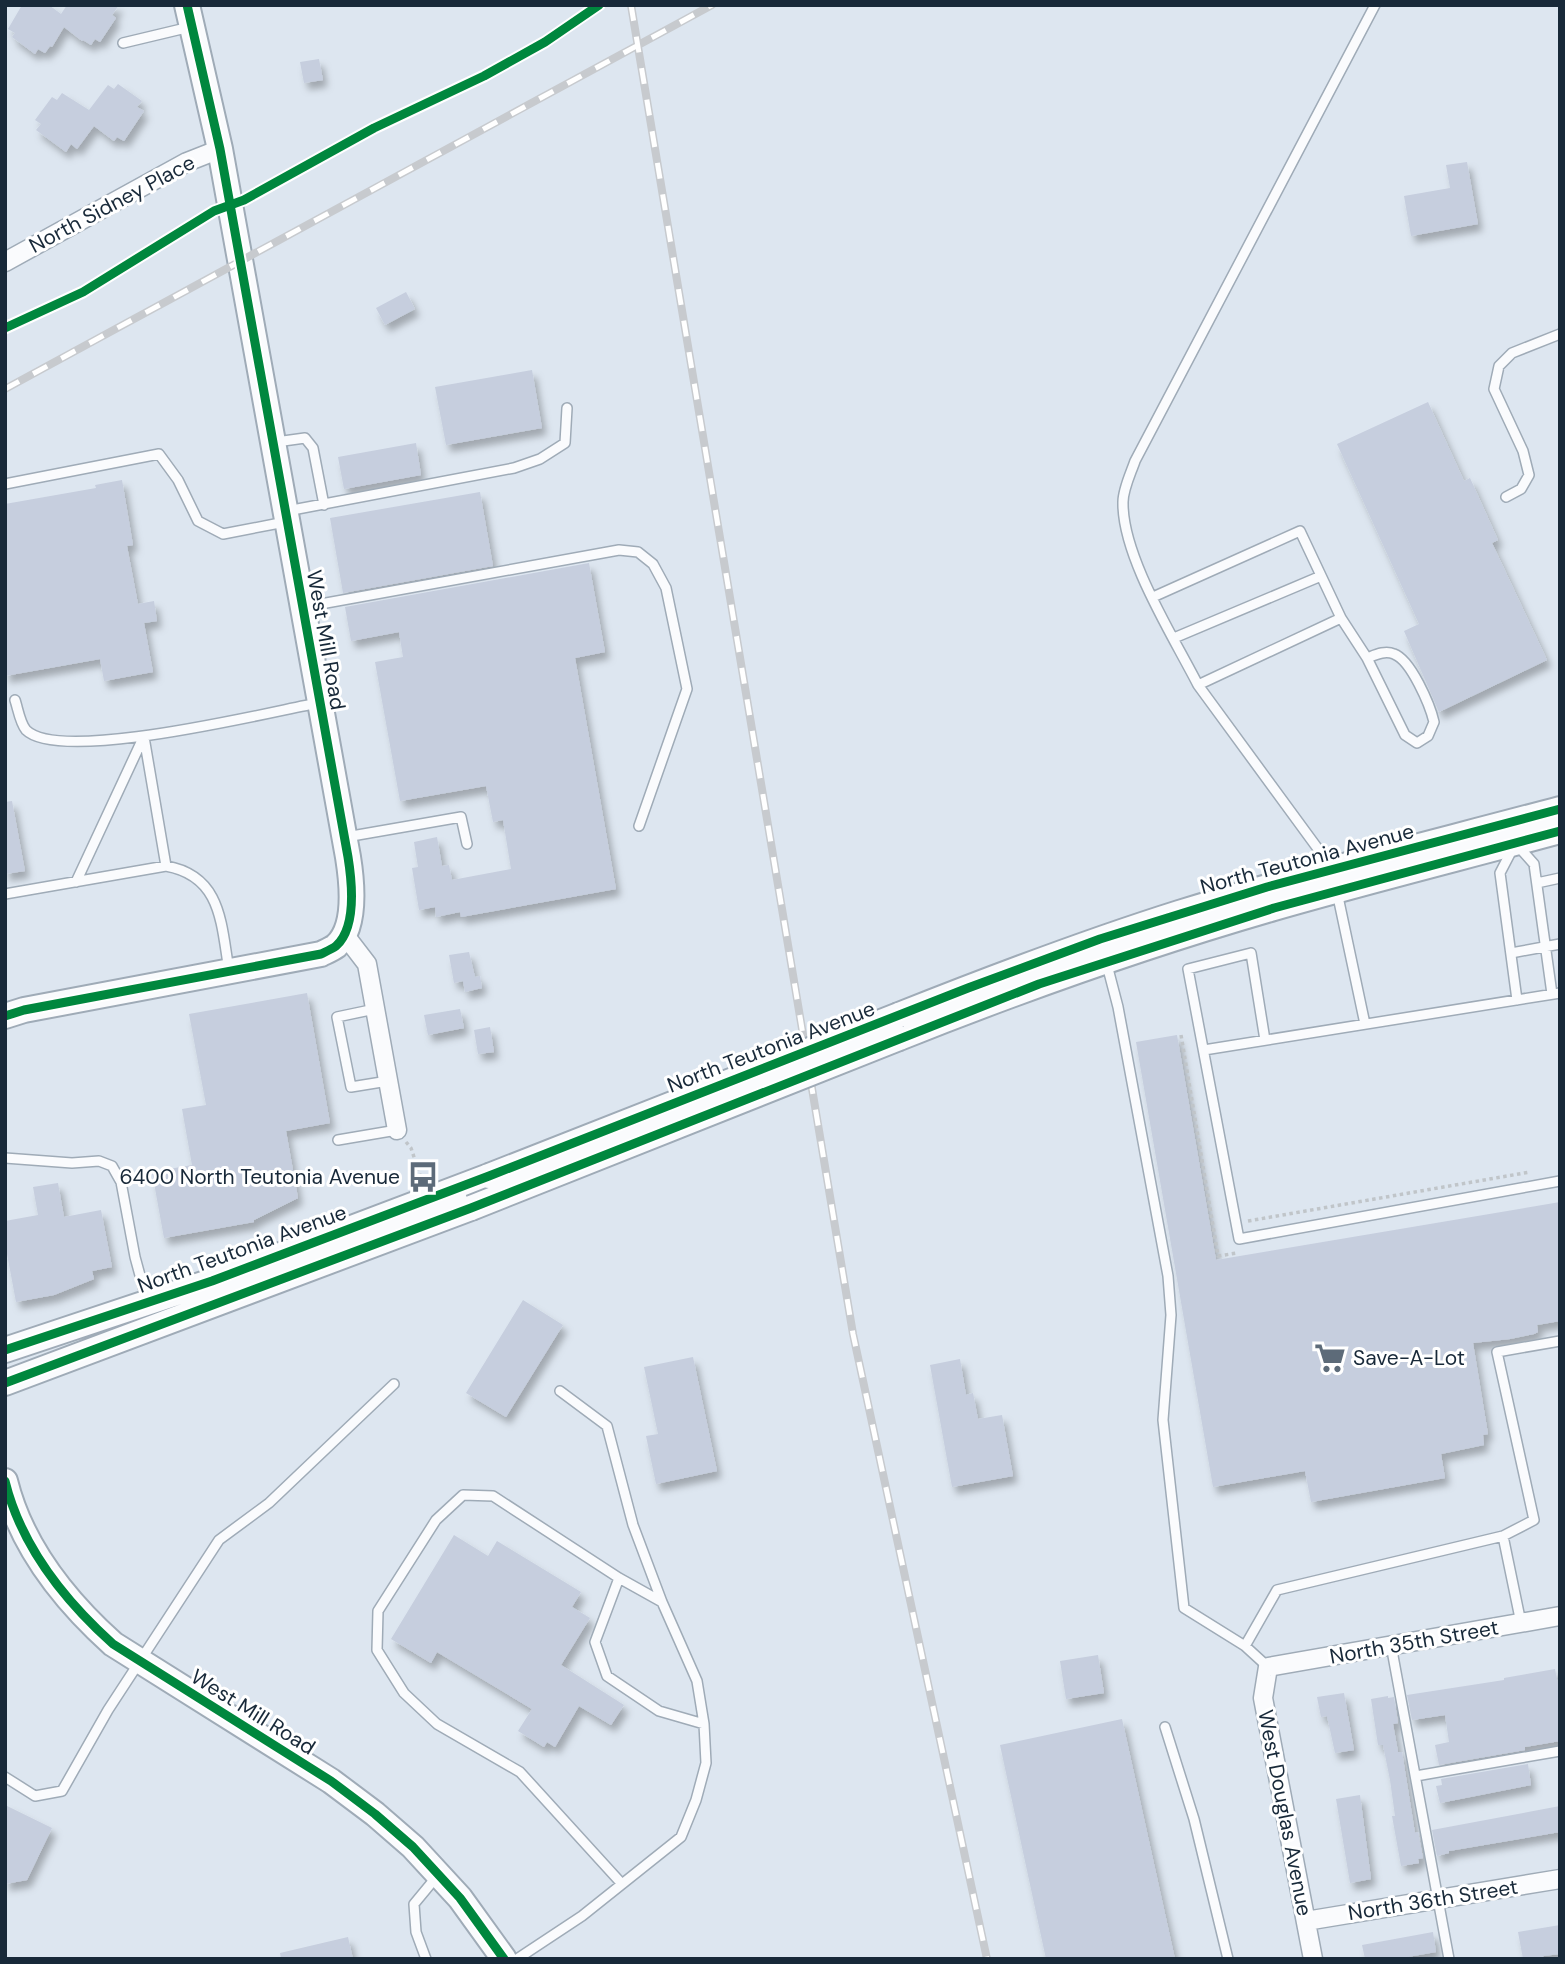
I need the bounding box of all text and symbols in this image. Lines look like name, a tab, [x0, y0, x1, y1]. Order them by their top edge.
street label: North Sidney Place	[24, 148, 200, 260]
street label: West Mill Road	[300, 568, 352, 712]
street label: North Teutonia Avenue	[1197, 817, 1417, 901]
street label: North Teutonia Avenue	[663, 994, 879, 1100]
bus stop icon: 6400 North Teutonia Avenue	[406, 1160, 440, 1194]
place label: 6400 North Teutonia Avenue	[119, 1163, 400, 1191]
street label: North Teutonia Avenue	[134, 1198, 350, 1300]
supermarket icon: Save-A-Lot	[1313, 1341, 1347, 1375]
place label: Save-A-Lot	[1353, 1344, 1465, 1372]
street label: North 35th Street	[1327, 1613, 1501, 1671]
street label: West Mill Road	[186, 1663, 320, 1761]
street label: West Douglas Avenue	[1251, 1708, 1319, 1918]
street label: North 36th Street	[1346, 1873, 1520, 1927]

